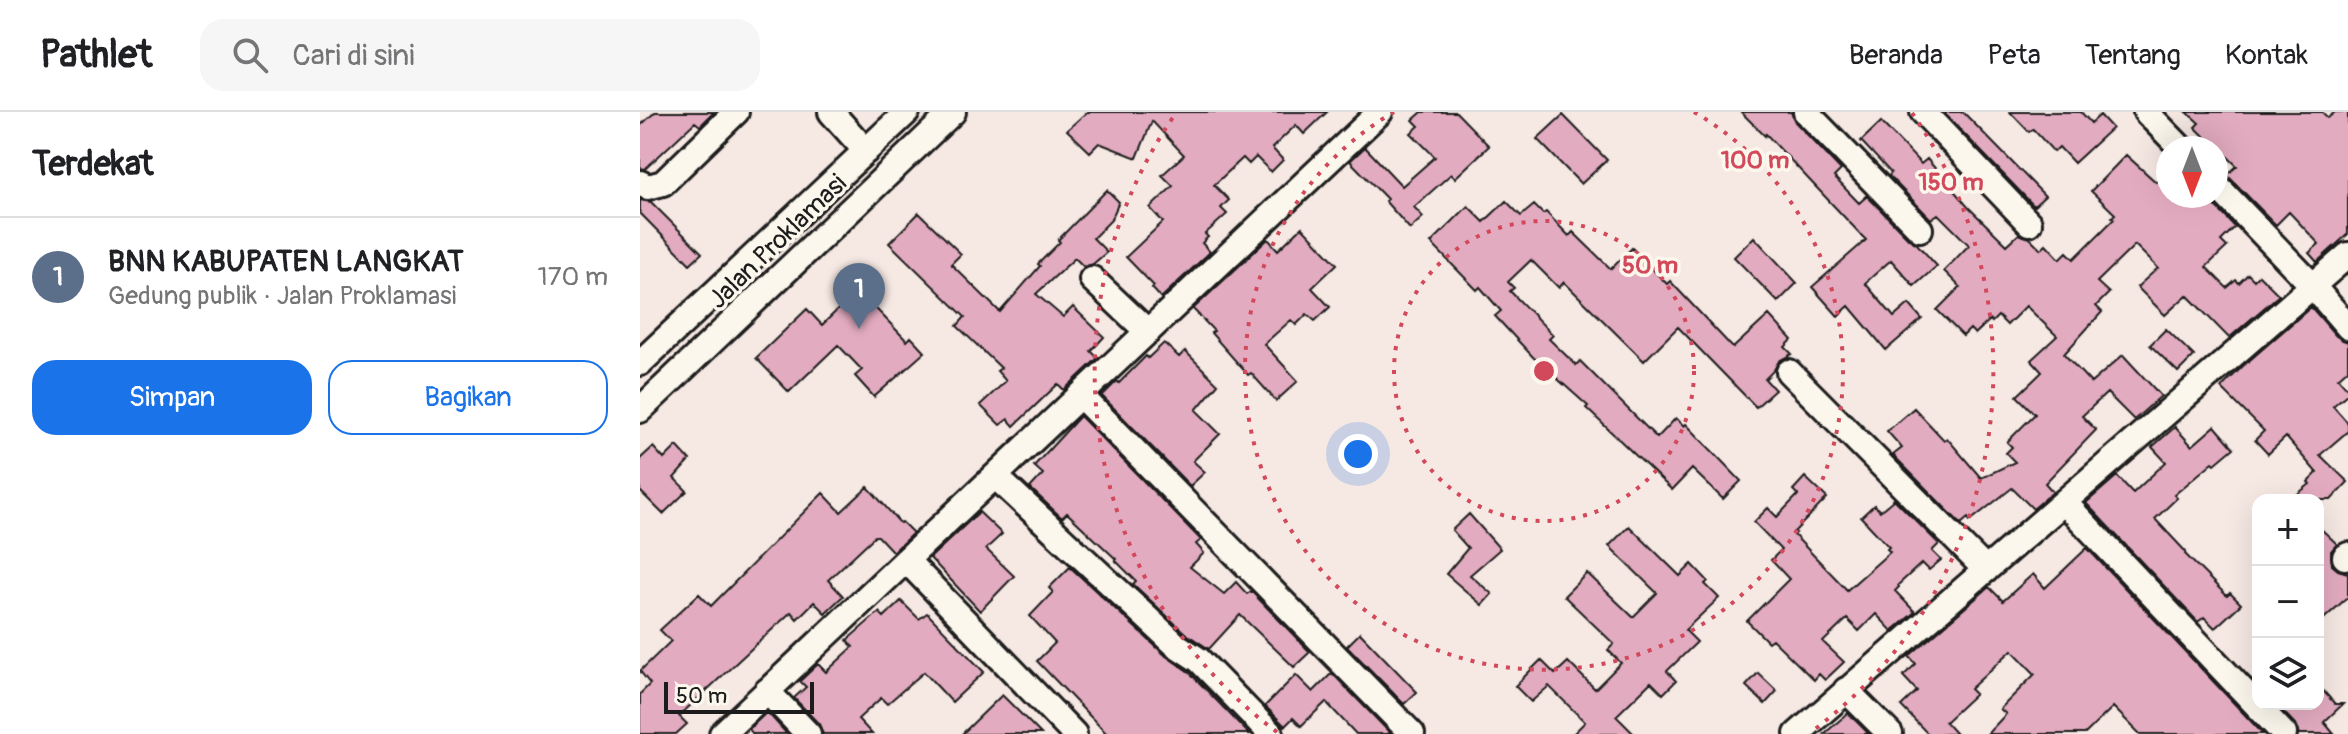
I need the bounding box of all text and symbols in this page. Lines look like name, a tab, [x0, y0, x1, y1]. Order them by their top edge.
search box	[200, 19, 760, 91]
text: Pathlet	[40, 31, 152, 79]
icon: search	[228, 33, 272, 77]
text: Cari di sini	[292, 37, 415, 74]
text: Beranda	[1849, 38, 1943, 73]
text: Peta	[1987, 38, 2041, 73]
text: Tentang	[2085, 38, 2181, 73]
text: Kontak	[2225, 38, 2308, 73]
north arrow	[2156, 136, 2228, 208]
text: Terdekat	[32, 143, 153, 186]
text: 100 m	[1721, 146, 1789, 175]
street label: Jalan Proklamasi	[702, 168, 853, 316]
text: 150 m	[1918, 168, 1984, 197]
text: BNN KABUPATEN LANGKAT	[108, 243, 464, 280]
text: 50 m	[1622, 251, 1678, 280]
text: 1	[53, 261, 63, 293]
text: 170 m	[538, 261, 608, 293]
pin: 1	[833, 263, 885, 329]
text: Gedung publik · Jalan Proklamasi	[108, 280, 456, 312]
centre of rings	[1530, 357, 1558, 385]
button: Simpan	[32, 360, 312, 435]
button: Bagikan	[328, 360, 608, 435]
your location	[1338, 434, 1378, 474]
map controls	[2252, 494, 2324, 710]
button: +	[2252, 494, 2324, 566]
button: −	[2252, 566, 2324, 638]
button: layers	[2252, 638, 2324, 710]
scale bar	[664, 678, 814, 714]
text: 50 m	[676, 682, 727, 710]

